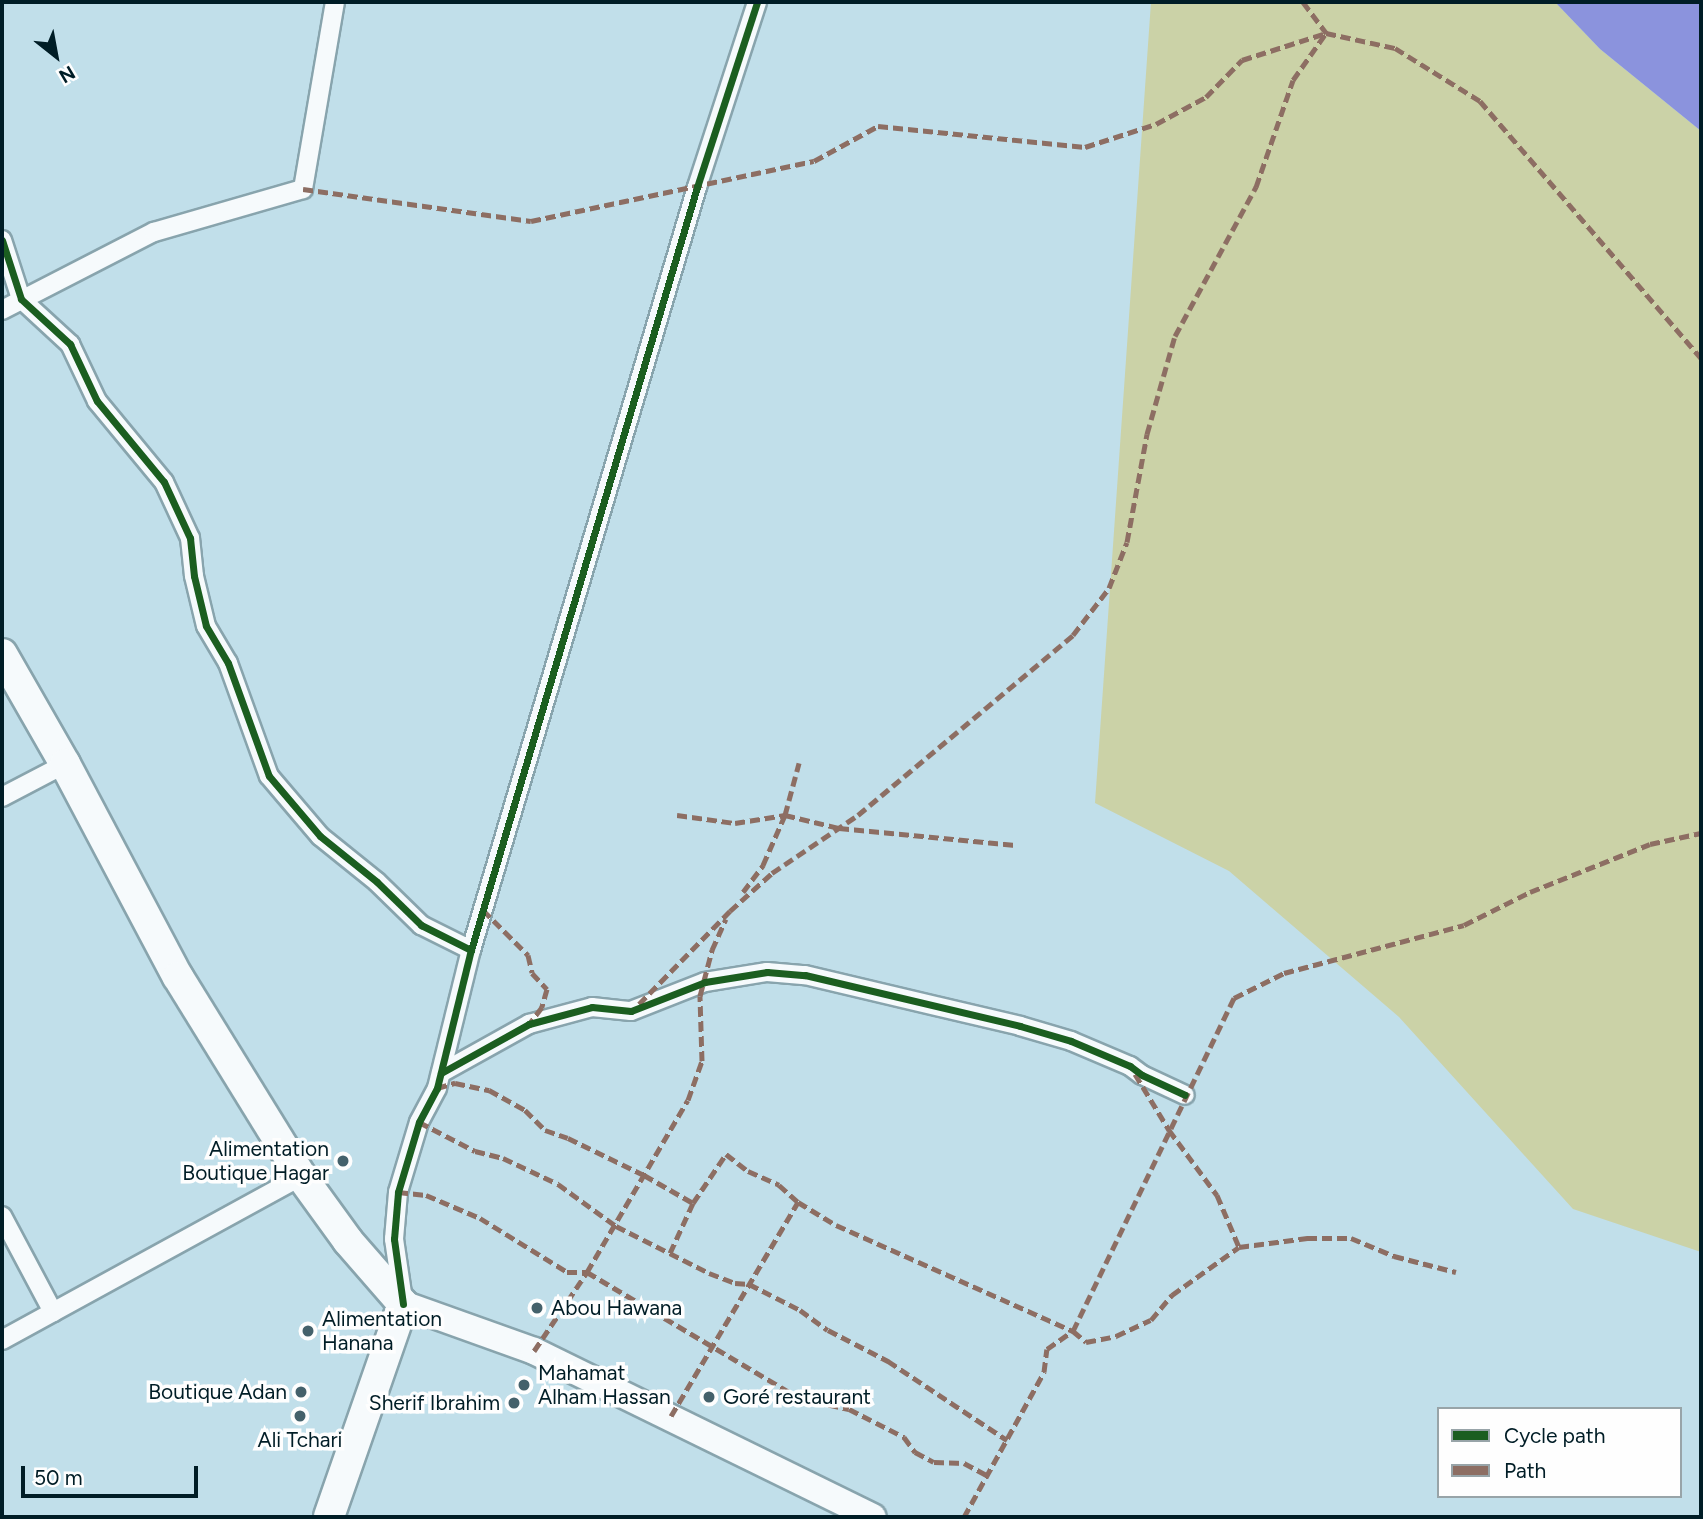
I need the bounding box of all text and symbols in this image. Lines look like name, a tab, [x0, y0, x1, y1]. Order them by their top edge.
north arrow	[21, 21, 91, 91]
text: N	[55, 61, 79, 88]
place label: Alimentation Boutique Hagar	[182, 1136, 329, 1186]
marker: Alimentation Boutique Hagar	[335, 1153, 351, 1169]
place label: Abou Hawana	[551, 1295, 682, 1321]
marker: Abou Hawana	[529, 1300, 545, 1316]
place label: Alimentation Hanana	[322, 1306, 442, 1356]
marker: Alimentation Hanana	[300, 1323, 316, 1339]
place label: Mahamat Alham Hassan	[538, 1360, 671, 1410]
marker: Mahamat Alham Hassan	[516, 1377, 532, 1393]
place label: Boutique Adan	[148, 1379, 287, 1405]
marker: Boutique Adan	[293, 1384, 309, 1400]
place label: Goré restaurant	[723, 1384, 871, 1410]
marker: Goré restaurant	[701, 1389, 717, 1405]
place label: Sherif Ibrahim	[369, 1390, 500, 1416]
marker: Sherif Ibrahim	[506, 1395, 522, 1411]
legend	[1437, 1407, 1682, 1498]
marker: Ali Tchari	[292, 1408, 308, 1424]
text: Cycle path	[1504, 1423, 1605, 1448]
place label: Ali Tchari	[258, 1427, 342, 1453]
scale bar	[24, 1452, 201, 1496]
text: Path	[1504, 1458, 1546, 1483]
text: 50 m	[34, 1465, 83, 1490]

